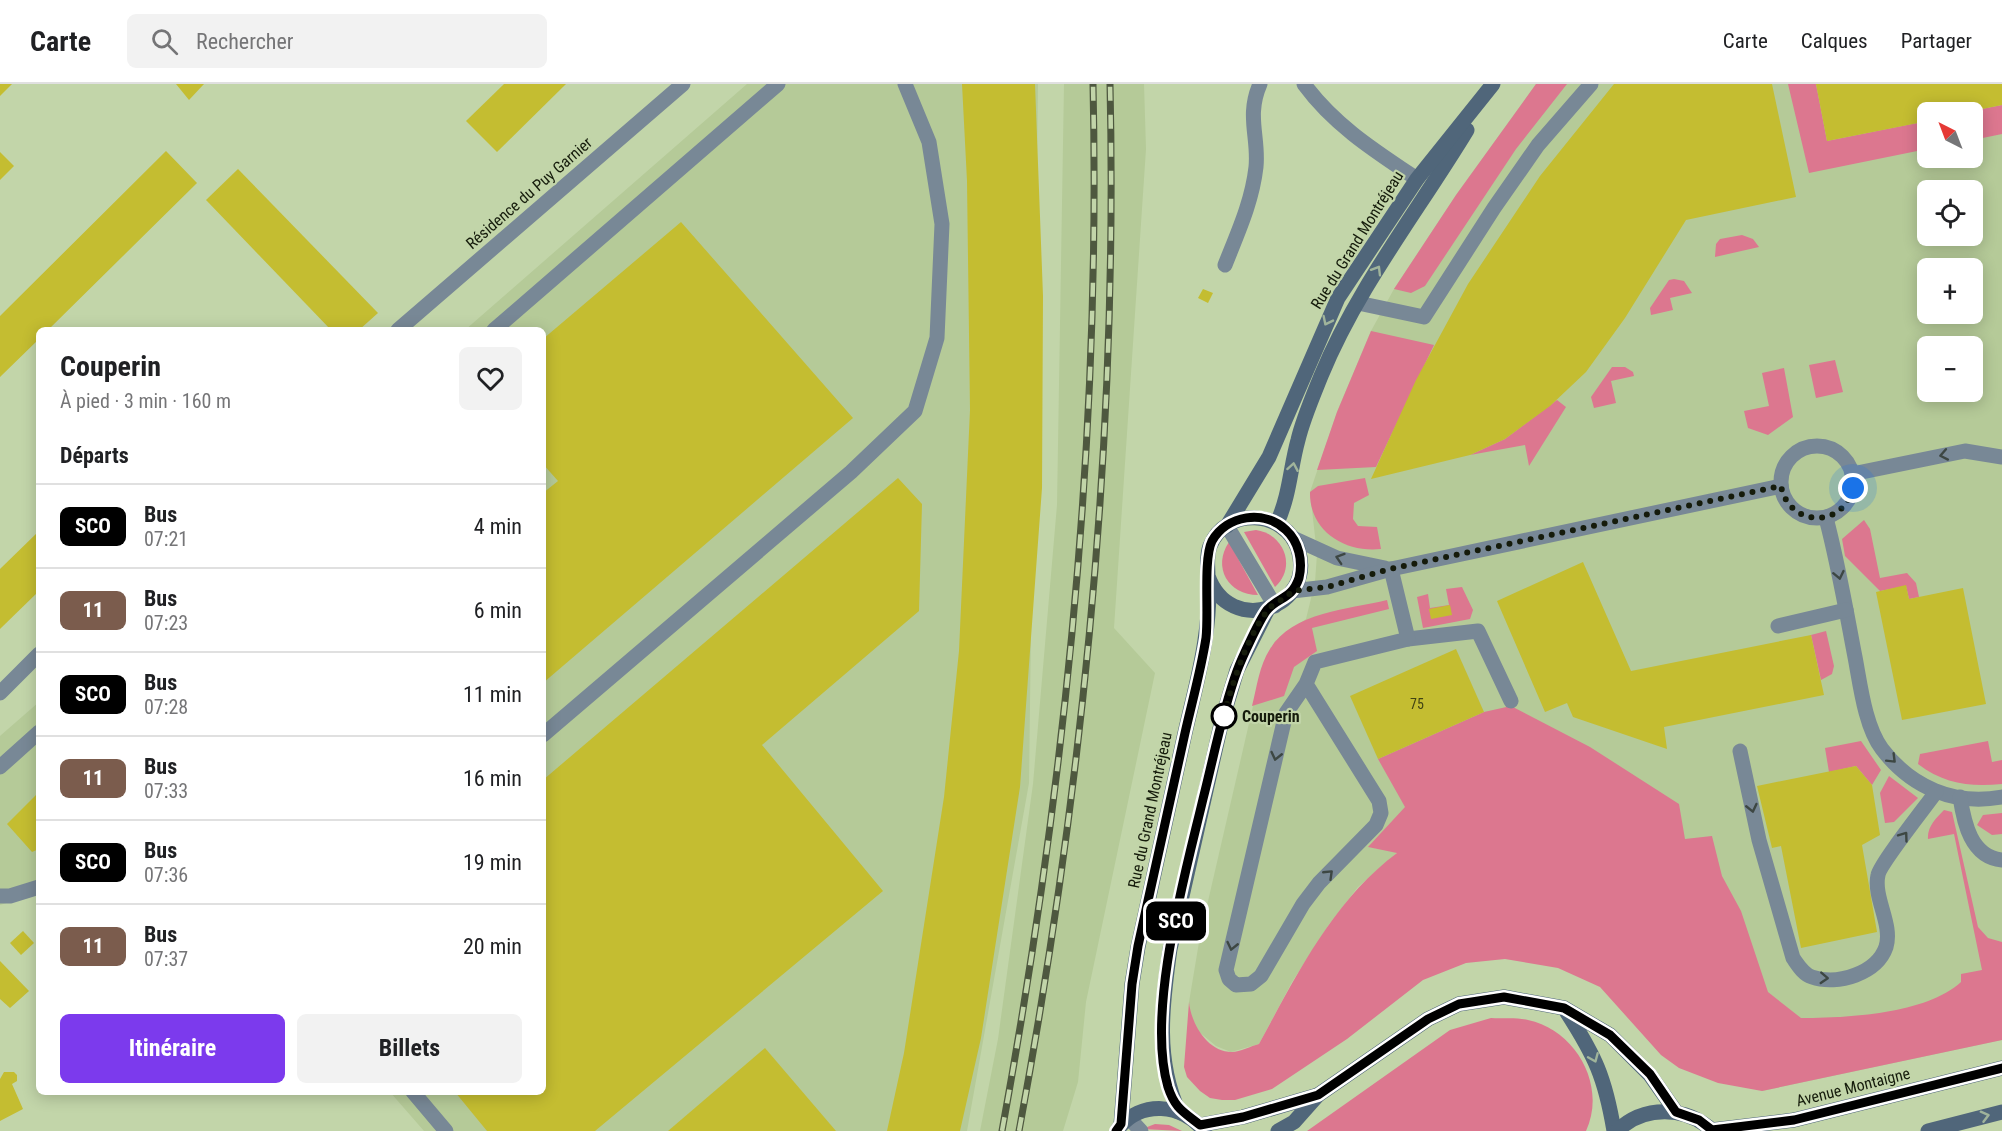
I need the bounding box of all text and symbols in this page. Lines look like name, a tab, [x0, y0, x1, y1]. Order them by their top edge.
search box	[127, 14, 547, 68]
text: Carte	[30, 25, 91, 58]
icon: search	[148, 25, 181, 58]
text: Rechercher	[196, 29, 293, 54]
text: Carte	[1723, 29, 1768, 53]
text: Calques	[1801, 29, 1868, 53]
text: Partager	[1901, 29, 1972, 53]
north arrow	[1917, 102, 1983, 168]
map controls	[1917, 102, 1983, 402]
street label: Résidence du Puy Garnier	[462, 133, 596, 253]
street label: Rue du Grand Montréjeau	[1307, 168, 1407, 312]
button: locate	[1917, 180, 1983, 246]
button: +	[1917, 258, 1983, 324]
one-way arrow	[1370, 266, 1382, 276]
one-way arrow	[1323, 314, 1335, 325]
button: −	[1917, 336, 1983, 402]
button: heart	[459, 347, 522, 410]
text: Couperin	[60, 350, 161, 383]
text: À pied · 3 min · 160 m	[60, 389, 231, 413]
text: Départs	[60, 443, 129, 468]
one-way arrow	[1940, 448, 1950, 461]
one-way arrow	[1286, 463, 1299, 473]
your location	[1838, 473, 1868, 503]
text: Bus	[144, 502, 177, 527]
text: SCO	[75, 514, 111, 538]
text: 4 min	[474, 514, 522, 539]
text: 07:21	[144, 527, 188, 551]
one-way arrow	[1335, 553, 1346, 565]
one-way arrow	[1831, 569, 1844, 579]
text: Bus	[144, 586, 177, 611]
text: 11	[82, 598, 104, 622]
text: 6 min	[474, 598, 522, 623]
text: 07:23	[144, 611, 188, 635]
text: Bus	[144, 670, 177, 695]
text: SCO	[75, 682, 111, 706]
text: 11 min	[463, 682, 522, 707]
text: 07:28	[144, 695, 188, 719]
house number: 75	[1410, 696, 1424, 712]
marker: Couperin	[1211, 703, 1237, 729]
place label: Couperin	[1242, 707, 1300, 726]
street label: Rue du Grand Montréjeau	[1124, 730, 1176, 890]
one-way arrow	[1270, 751, 1283, 761]
one-way arrow	[1885, 752, 1896, 763]
text: Bus	[144, 754, 177, 779]
text: 11	[82, 766, 104, 790]
text: 16 min	[463, 766, 522, 791]
text: 07:33	[144, 779, 188, 803]
one-way arrow	[1745, 803, 1758, 813]
one-way arrow	[1897, 832, 1908, 843]
text: Bus	[144, 838, 177, 863]
text: SCO	[75, 850, 111, 874]
text: 19 min	[463, 850, 522, 875]
text: 07:36	[144, 863, 188, 887]
one-way arrow	[1322, 870, 1333, 881]
line badge: SCO	[1142, 902, 1210, 940]
text: SCO	[1158, 909, 1194, 933]
text: Bus	[144, 922, 177, 947]
text: 11	[82, 934, 104, 958]
text: 20 min	[463, 934, 522, 959]
one-way arrow	[1226, 941, 1239, 951]
text: 07:37	[144, 947, 188, 971]
one-way arrow	[1820, 971, 1829, 984]
button: Itinéraire	[60, 1014, 285, 1083]
button: Billets	[297, 1014, 522, 1083]
one-way arrow	[1587, 1052, 1599, 1063]
street label: Avenue Montaigne	[1794, 1064, 1912, 1110]
one-way arrow	[1980, 1111, 1990, 1123]

